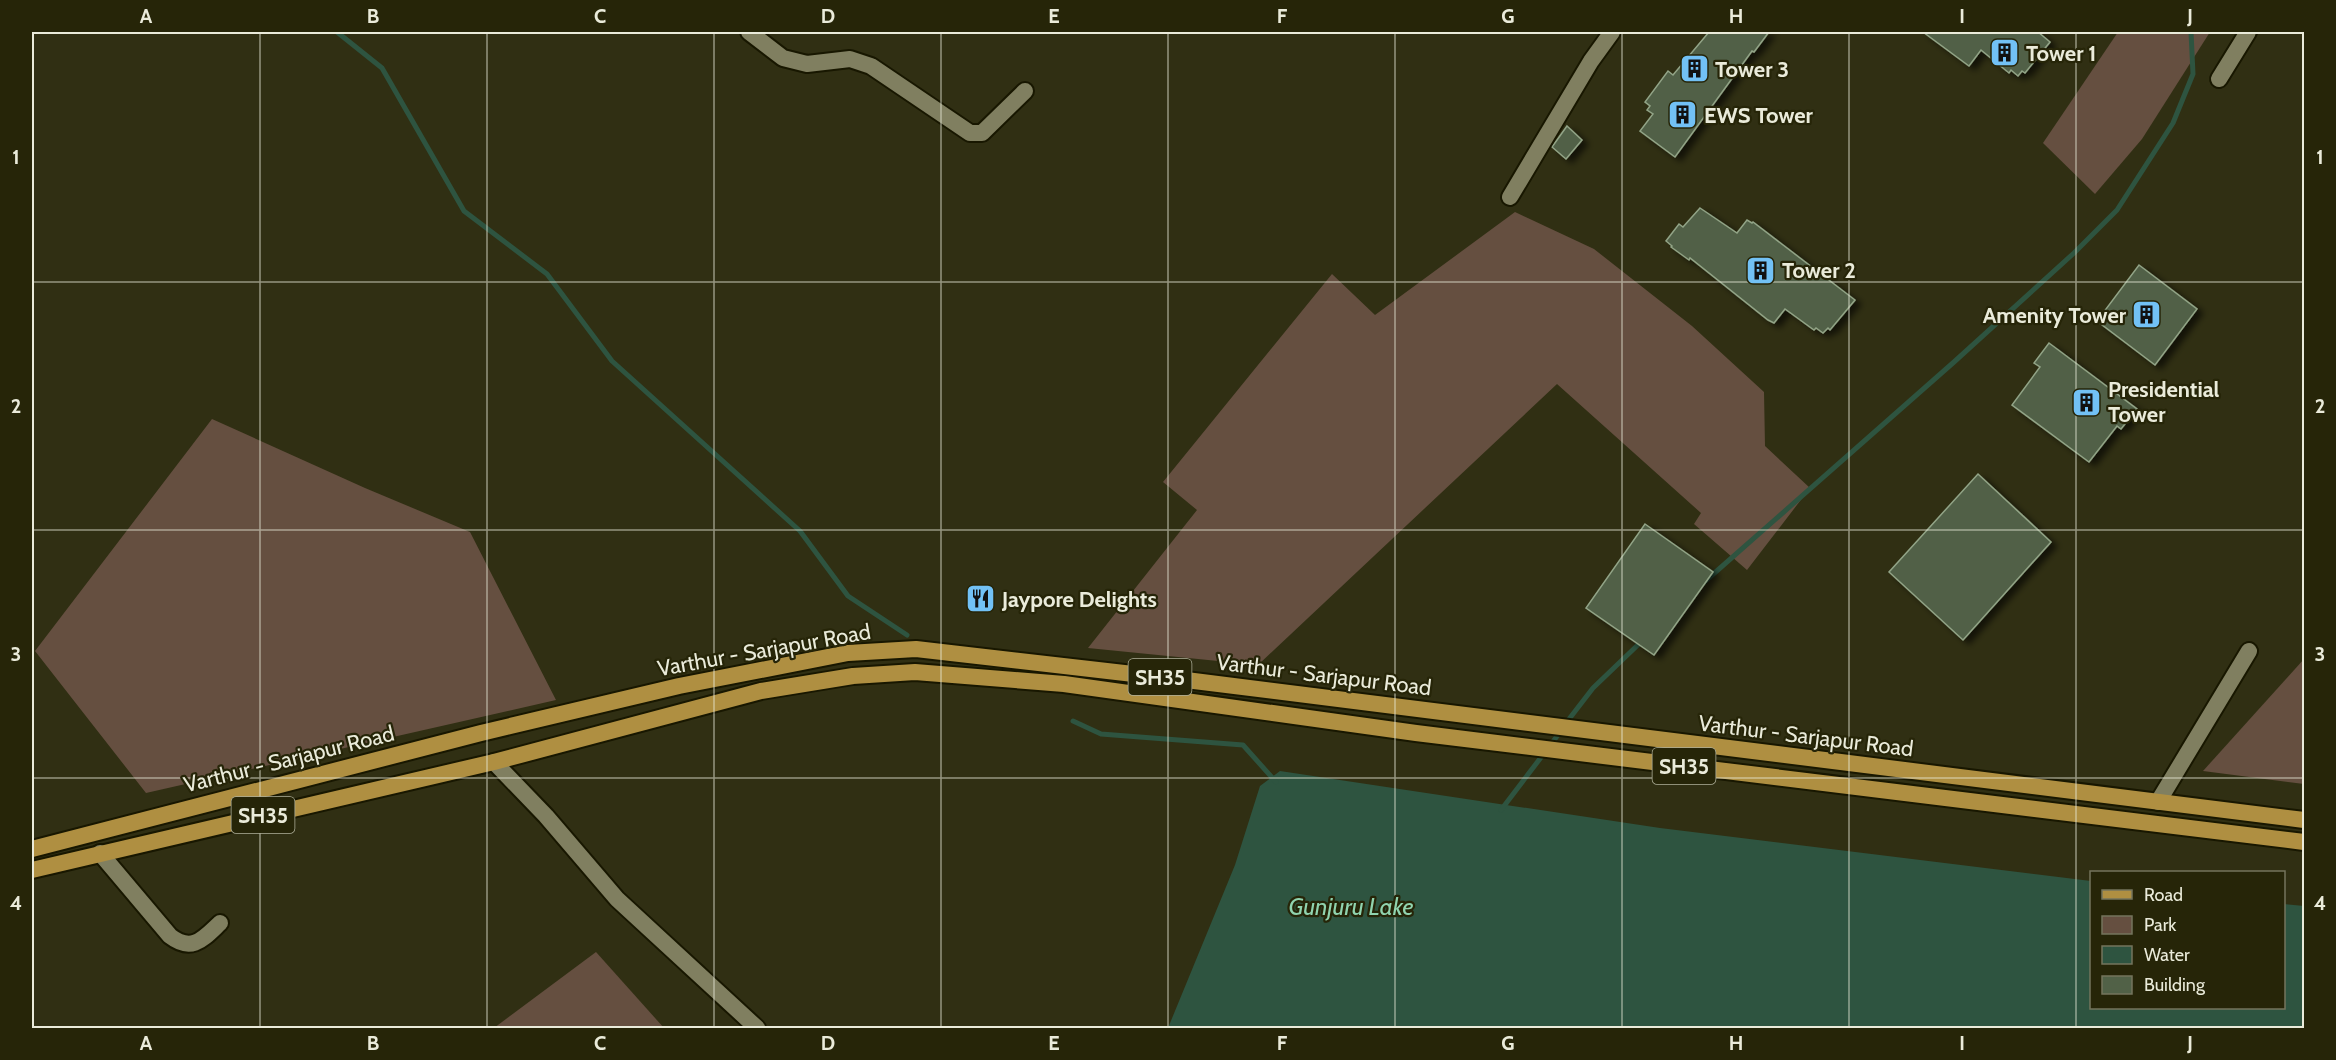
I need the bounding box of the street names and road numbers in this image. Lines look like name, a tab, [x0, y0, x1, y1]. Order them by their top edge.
street label: Varthur - Sarjapur Road	[655, 618, 873, 682]
street label: Varthur - Sarjapur Road	[1215, 648, 1433, 702]
road number: SH35	[1128, 659, 1192, 695]
street label: Varthur - Sarjapur Road	[1697, 709, 1915, 763]
street label: Varthur - Sarjapur Road	[181, 720, 397, 798]
road number: SH35	[1652, 748, 1716, 784]
road number: SH35	[232, 797, 294, 833]

